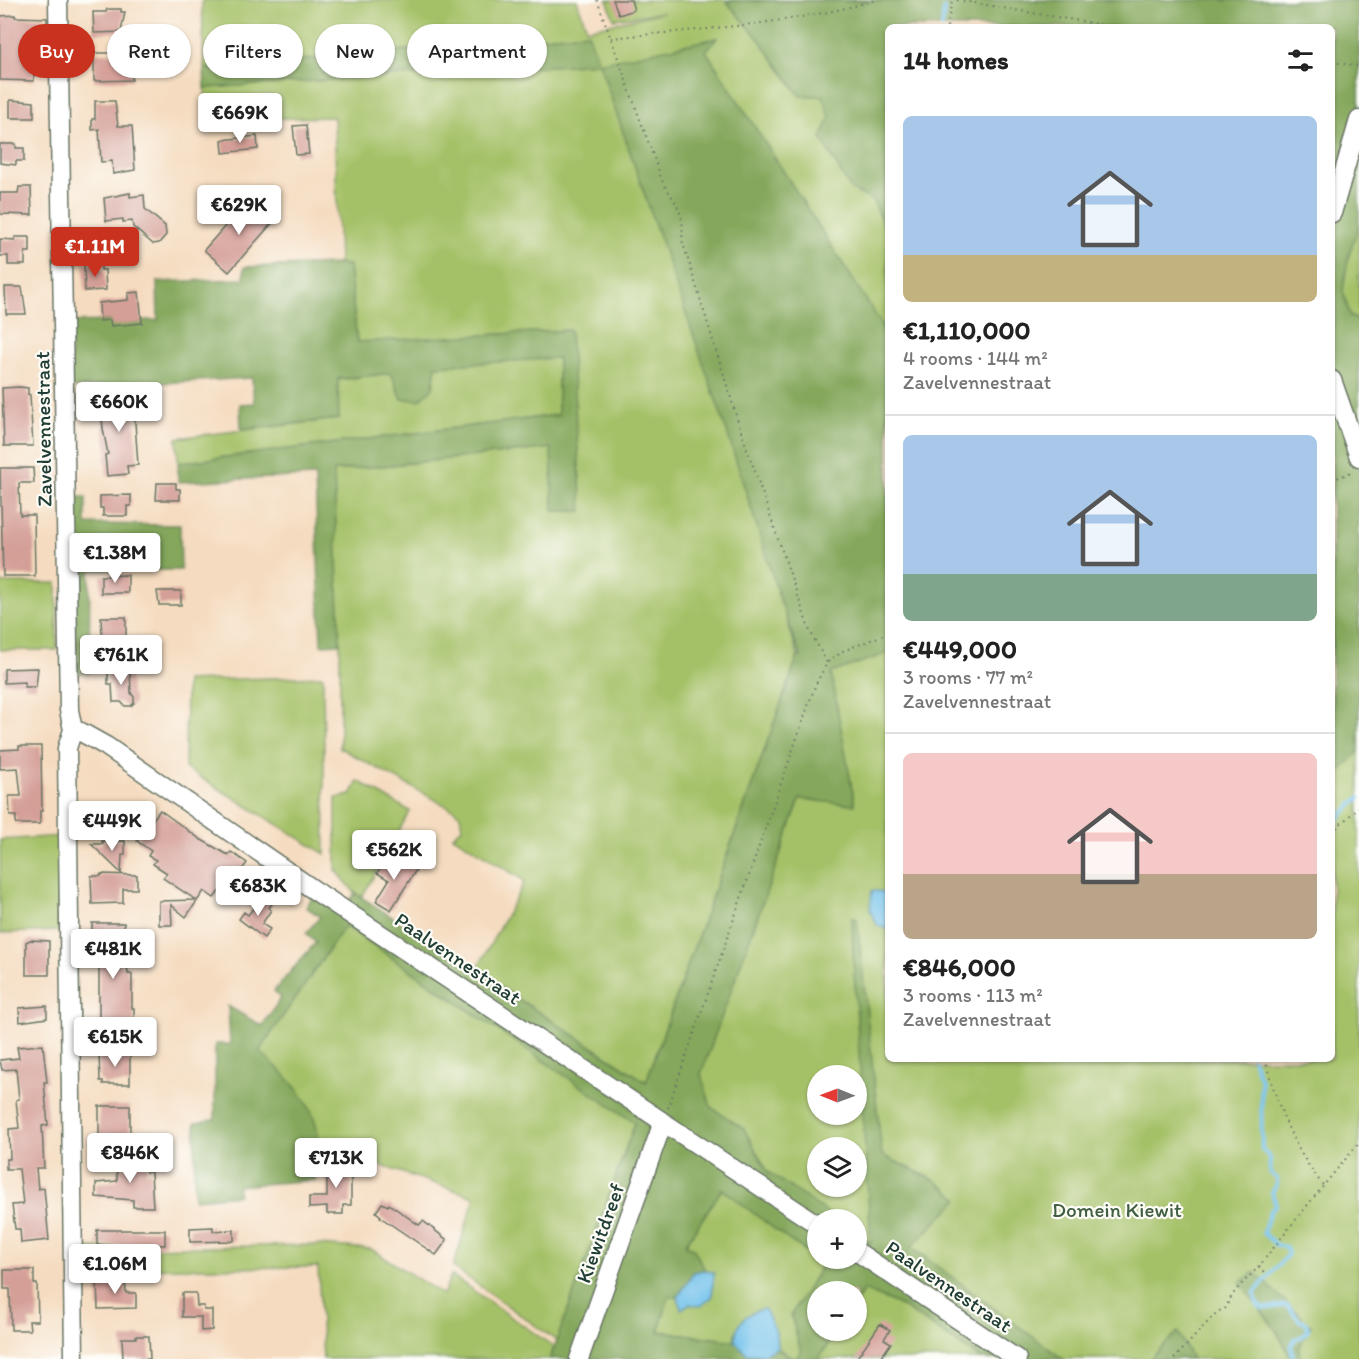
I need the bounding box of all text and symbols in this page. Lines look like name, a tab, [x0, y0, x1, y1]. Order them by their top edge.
chip: Buy	[18, 24, 95, 78]
chip: Rent	[107, 24, 191, 78]
chip: Filters	[203, 24, 303, 78]
chip: New	[315, 24, 395, 78]
chip: Apartment	[407, 24, 547, 78]
text: 14 homes	[903, 44, 1009, 76]
icon: filters	[1284, 44, 1317, 77]
pin: €669K	[198, 93, 282, 144]
text: €669K	[212, 100, 268, 124]
icon: home	[1056, 155, 1164, 263]
pin: €629K	[197, 185, 281, 236]
text: €629K	[211, 192, 267, 216]
pin: €1.11M	[46, 227, 144, 278]
text: €1.11M	[65, 234, 125, 258]
text: €1,110,000	[903, 314, 1030, 346]
text: 4 rooms · 144 m²	[903, 346, 1048, 370]
street label: Zavelvennestraat	[29, 351, 57, 507]
text: Zavelvennestraat	[903, 370, 1051, 394]
pin: €660K	[77, 382, 161, 433]
text: €660K	[90, 389, 148, 413]
icon: home	[1056, 474, 1164, 582]
pin: €1.38M	[66, 533, 164, 584]
text: €1.38M	[83, 540, 147, 564]
text: €449,000	[903, 633, 1017, 665]
pin: €761K	[79, 635, 163, 686]
text: €761K	[94, 642, 148, 666]
text: 3 rooms · 77 m²	[903, 665, 1033, 689]
text: Zavelvennestraat	[903, 689, 1051, 713]
icon: home	[1056, 792, 1164, 900]
pin: €449K	[70, 801, 154, 852]
text: €449K	[83, 808, 141, 832]
pin: €562K	[352, 830, 436, 881]
text: €562K	[366, 837, 422, 861]
pin: €683K	[216, 866, 300, 917]
text: €683K	[230, 873, 286, 897]
street label: Paalvennestraat	[390, 907, 526, 1009]
pin: €481K	[71, 929, 155, 980]
text: €481K	[85, 936, 141, 960]
text: €846,000	[903, 951, 1016, 983]
text: 3 rooms · 113 m²	[903, 983, 1043, 1007]
text: Zavelvennestraat	[903, 1007, 1051, 1031]
pin: €615K	[73, 1017, 157, 1068]
text: €615K	[88, 1024, 142, 1048]
north arrow	[807, 1065, 867, 1125]
map controls	[807, 1065, 867, 1341]
pin: €846K	[88, 1133, 172, 1184]
button: layers	[807, 1137, 867, 1197]
pin: €713K	[294, 1138, 378, 1189]
text: €846K	[101, 1140, 159, 1164]
text: €713K	[309, 1145, 363, 1169]
street label: Kiewitdreef	[570, 1180, 630, 1286]
park label: Domein Kiewit	[1052, 1197, 1182, 1222]
button: +	[807, 1209, 867, 1269]
street label: Paalvennestraat	[881, 1235, 1017, 1337]
pin: €1.06M	[66, 1244, 164, 1295]
text: €1.06M	[83, 1251, 147, 1275]
button: −	[807, 1281, 867, 1341]

